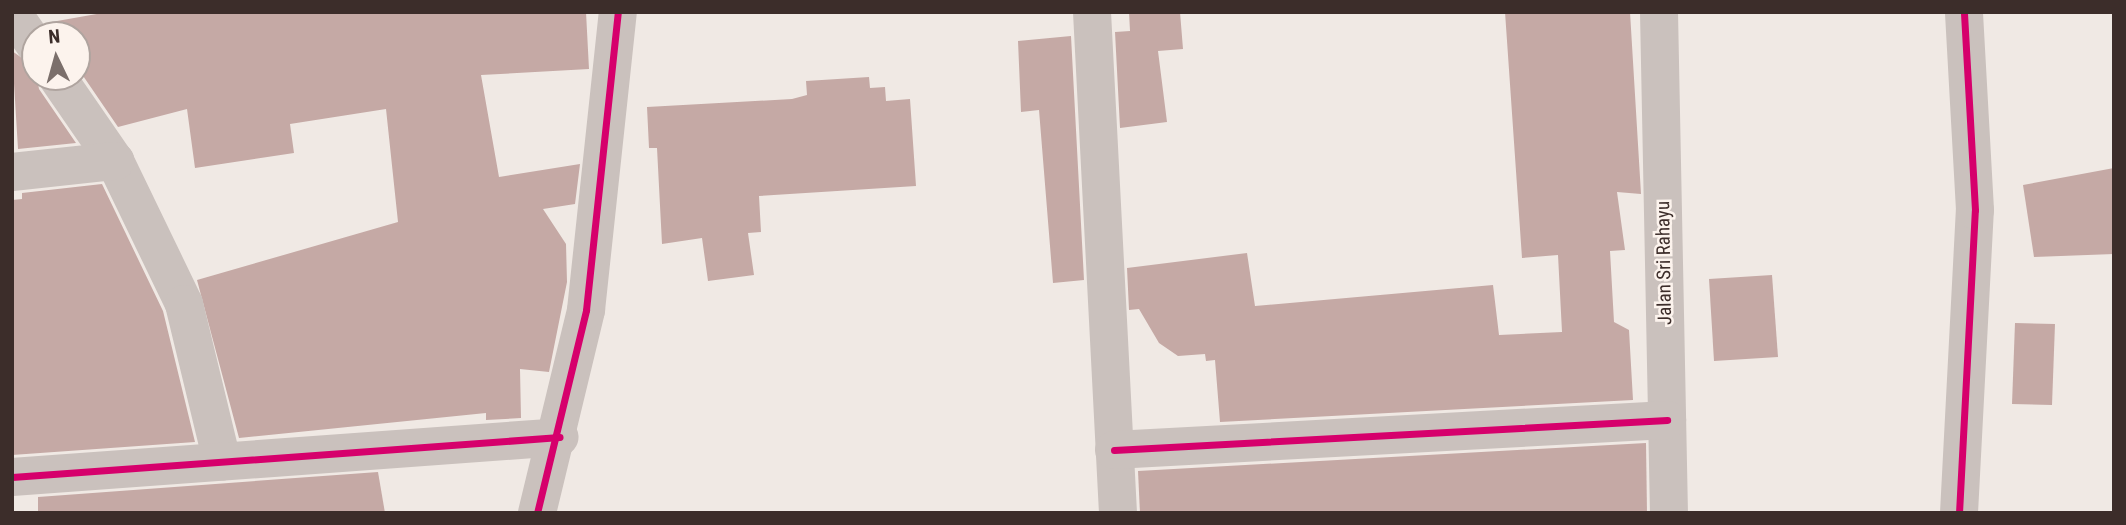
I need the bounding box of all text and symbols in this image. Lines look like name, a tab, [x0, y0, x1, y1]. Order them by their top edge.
north arrow	[21, 21, 91, 91]
text: N	[47, 25, 61, 49]
street label: Jalan Sri Rahayu	[1652, 201, 1676, 325]

